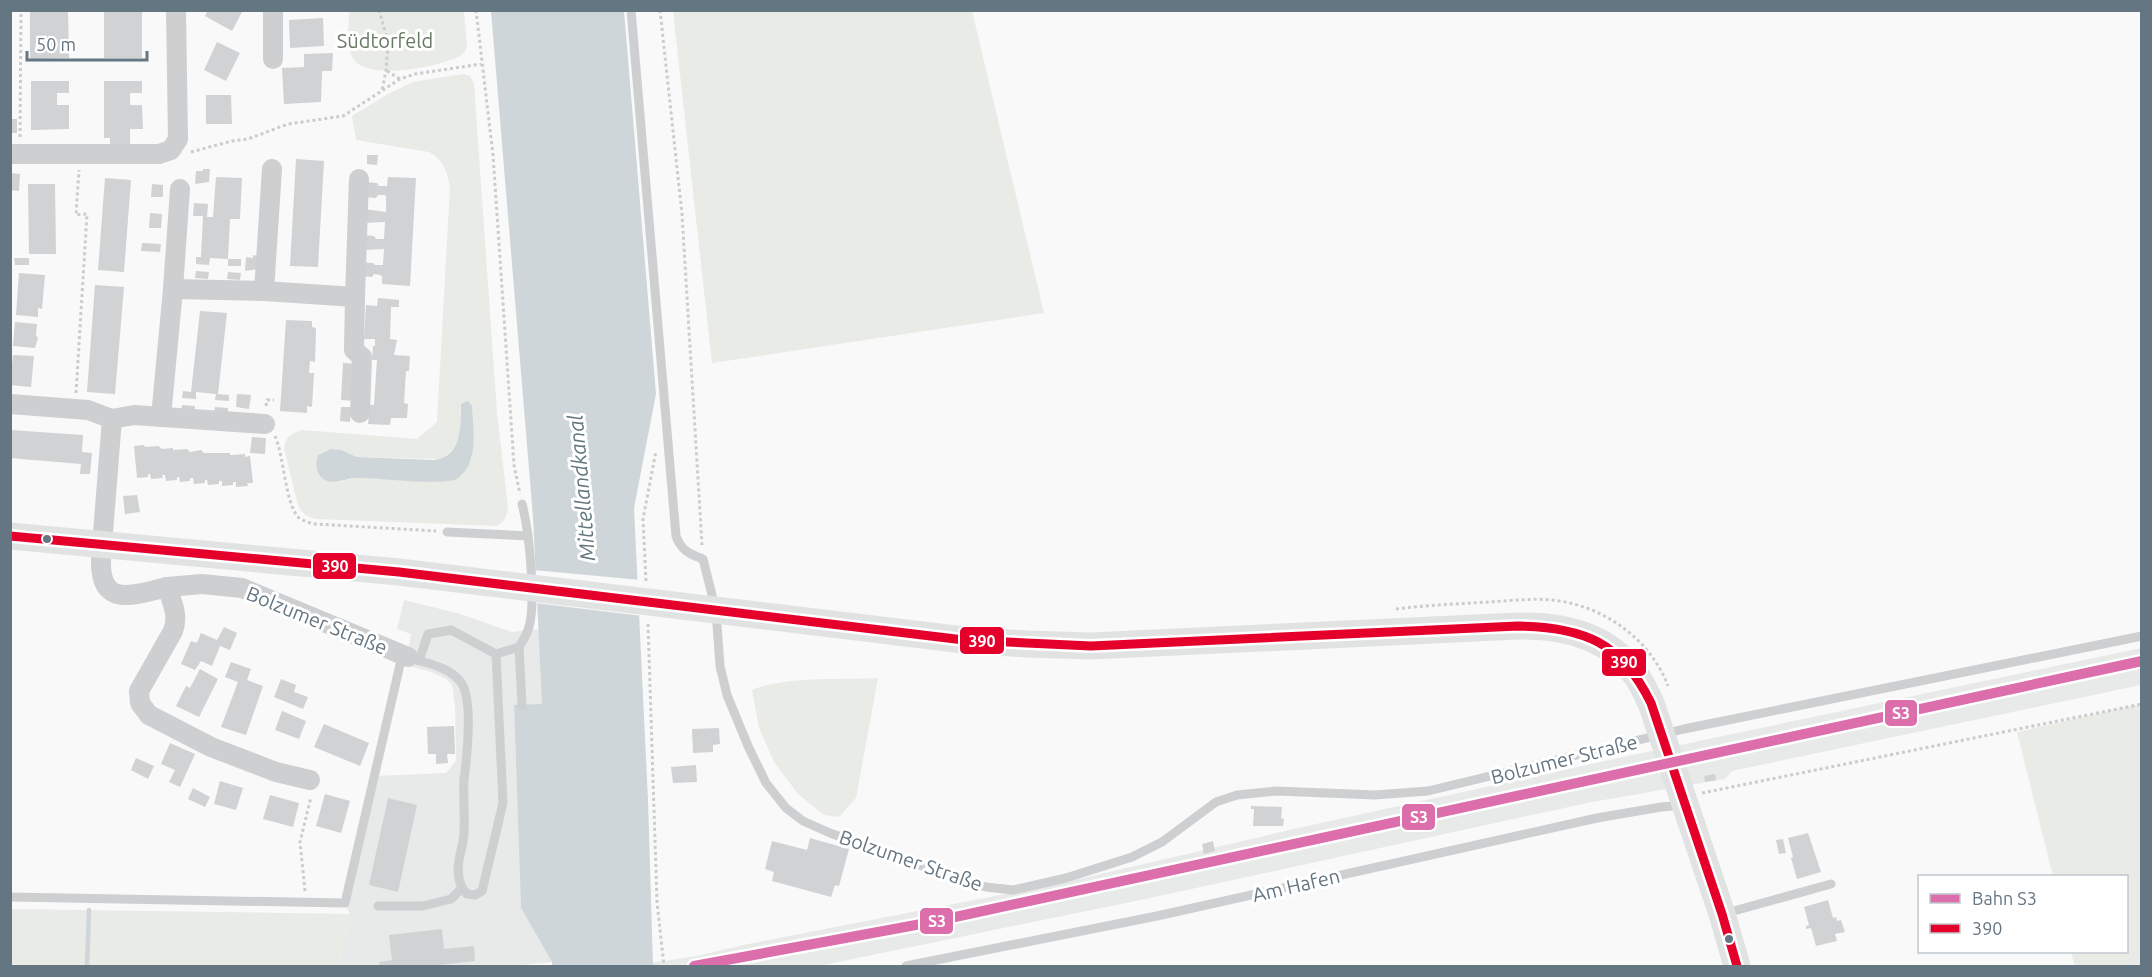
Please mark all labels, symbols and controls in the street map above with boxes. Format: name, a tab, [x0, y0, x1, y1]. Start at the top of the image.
scale bar	[27, 24, 147, 62]
park label: Südtorfeld	[337, 29, 433, 52]
text: 50 m	[36, 34, 76, 54]
water label: Mittellandkanal	[563, 414, 599, 562]
unlabelled marker	[41, 533, 53, 545]
line badge: 390	[312, 552, 357, 580]
text: 390	[321, 557, 349, 575]
street label: Bolzumer Straße	[243, 581, 391, 659]
line badge: 390	[959, 626, 1005, 655]
text: 390	[968, 632, 996, 650]
line badge: 390	[1601, 648, 1647, 677]
text: 390	[1610, 653, 1638, 671]
line badge: S3	[1884, 699, 1918, 727]
text: S3	[1892, 704, 1910, 722]
street label: Bolzumer Straße	[1488, 730, 1640, 788]
line badge: S3	[1401, 803, 1436, 831]
text: S3	[1410, 808, 1428, 826]
street label: Bolzumer Straße	[836, 825, 986, 895]
street label: Am Hafen	[1250, 864, 1342, 906]
legend	[1918, 875, 2128, 953]
text: Bahn S3	[1972, 888, 2037, 908]
line badge: S3	[919, 907, 954, 935]
text: S3	[928, 912, 946, 930]
text: 390	[1972, 918, 2002, 938]
unlabelled marker	[1723, 933, 1735, 945]

